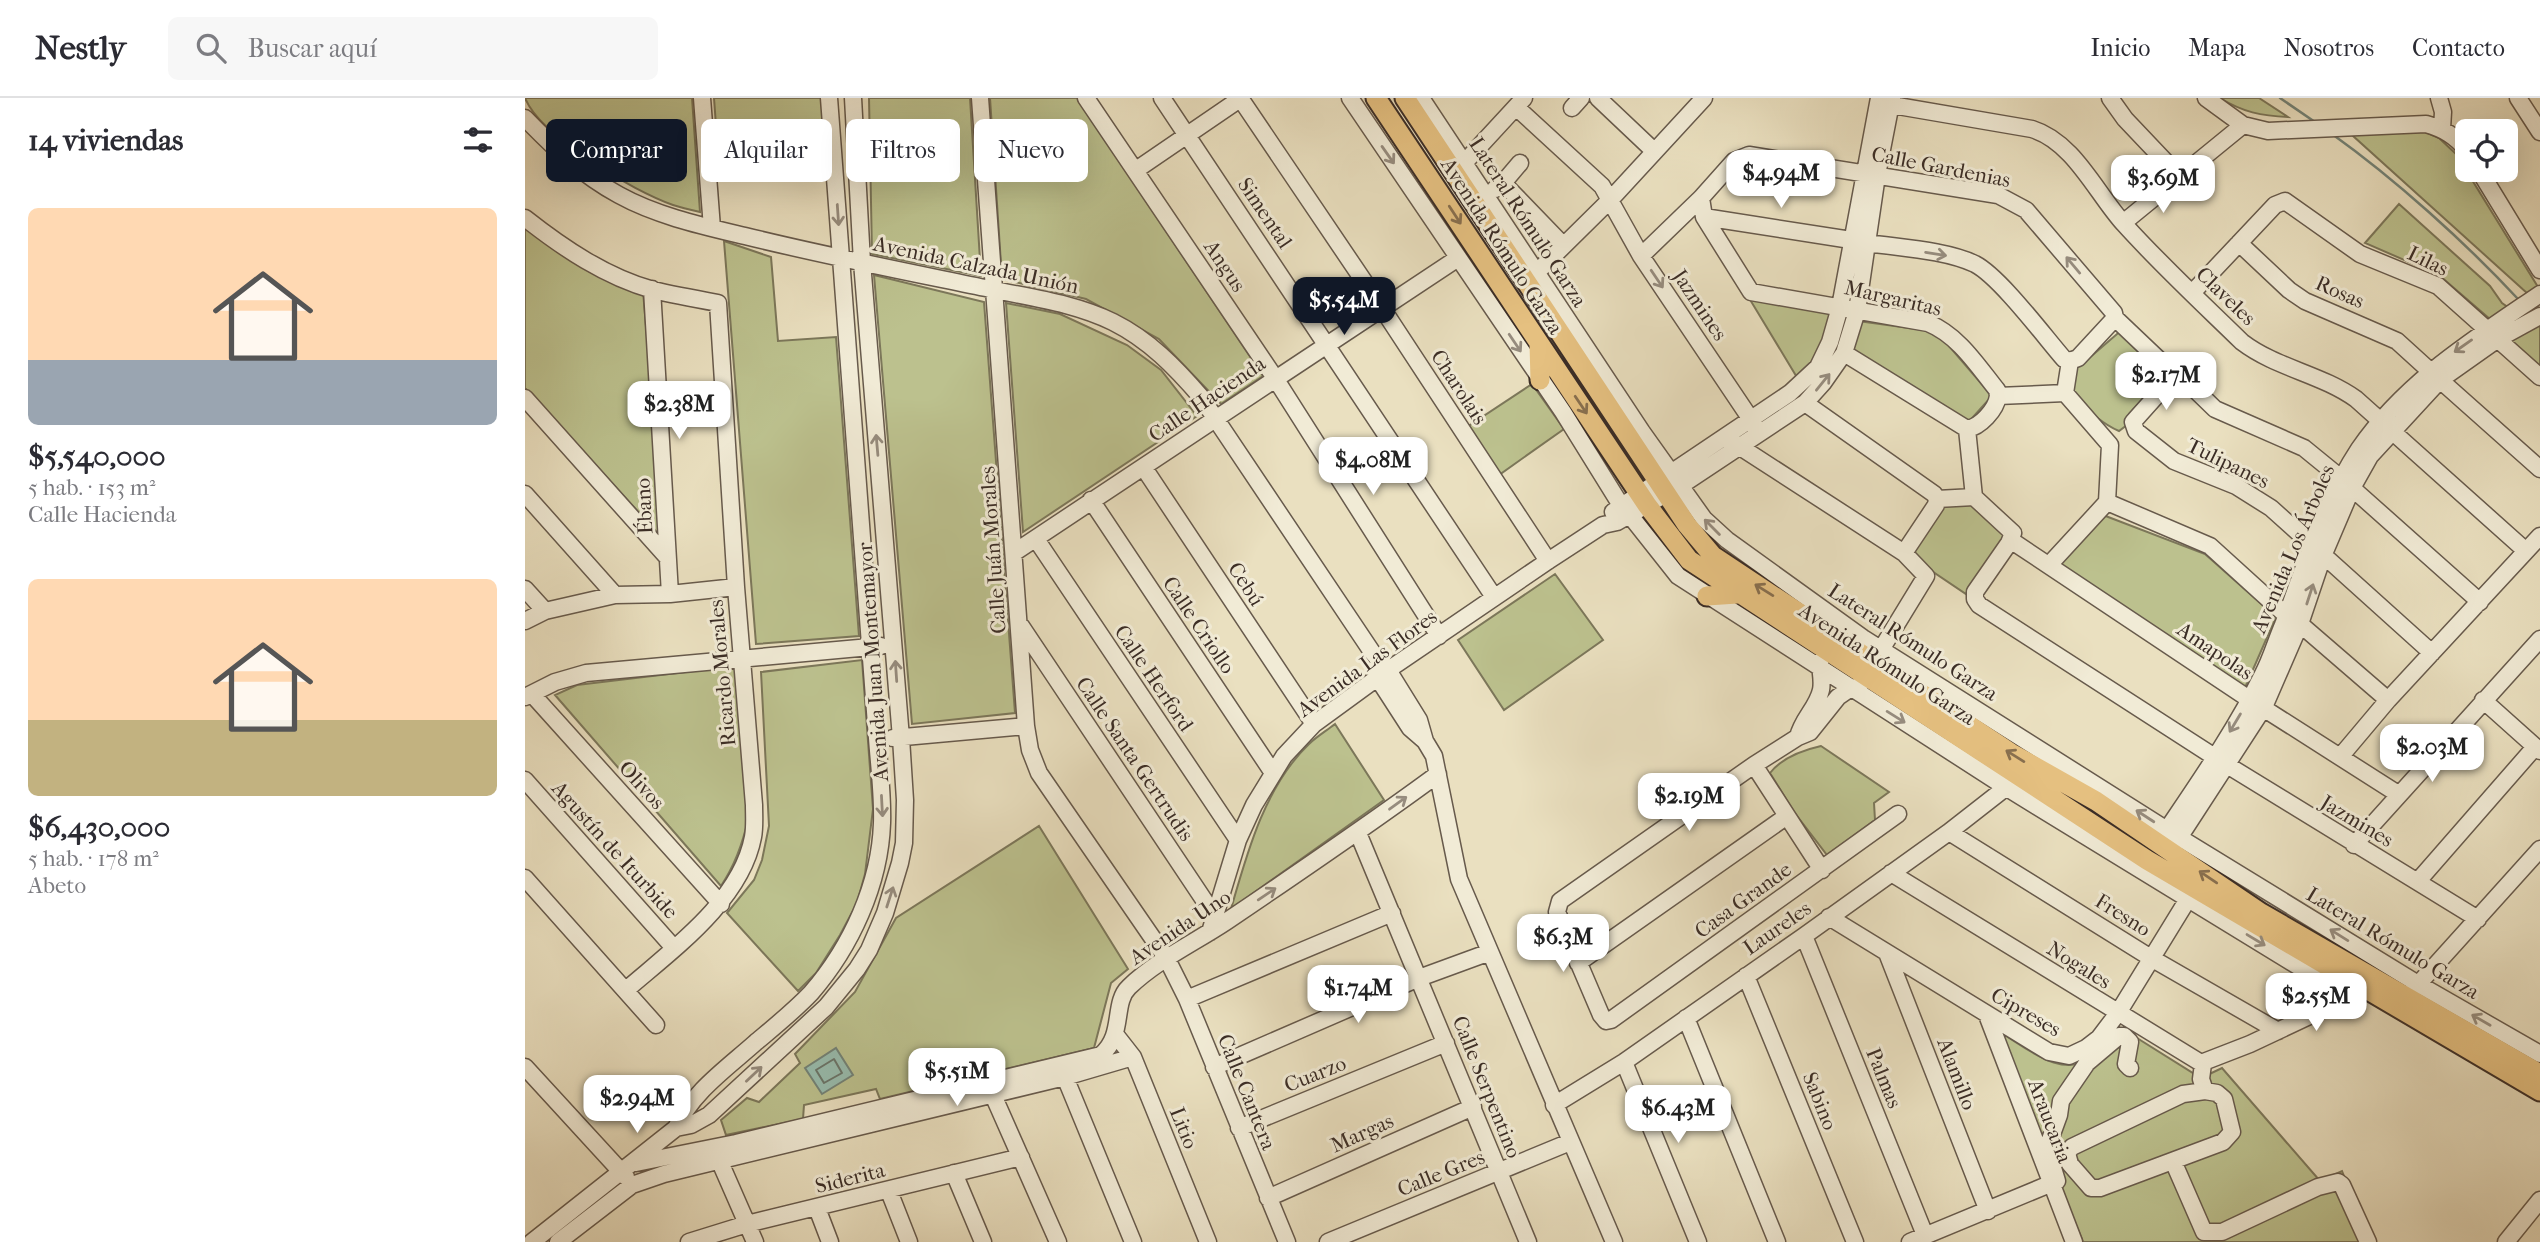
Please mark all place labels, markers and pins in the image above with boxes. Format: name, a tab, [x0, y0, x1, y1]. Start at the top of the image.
pin: $4.94M	[1724, 150, 1838, 210]
pin: $3.69M	[2106, 156, 2220, 215]
pin: $5.54M	[1287, 278, 1401, 337]
pin: $2.17M	[2109, 352, 2223, 412]
pin: $2.38M	[622, 382, 736, 441]
pin: $4.08M	[1316, 438, 1430, 497]
pin: $2.03M	[2375, 724, 2489, 784]
pin: $2.19M	[1632, 774, 1746, 833]
pin: $6.3M	[1514, 914, 1612, 974]
pin: $1.74M	[1301, 965, 1415, 1025]
pin: $2.55M	[2259, 974, 2373, 1033]
pin: $5.51M	[900, 1048, 1014, 1108]
pin: $2.94M	[580, 1076, 694, 1135]
pin: $6.43M	[1621, 1086, 1735, 1145]

